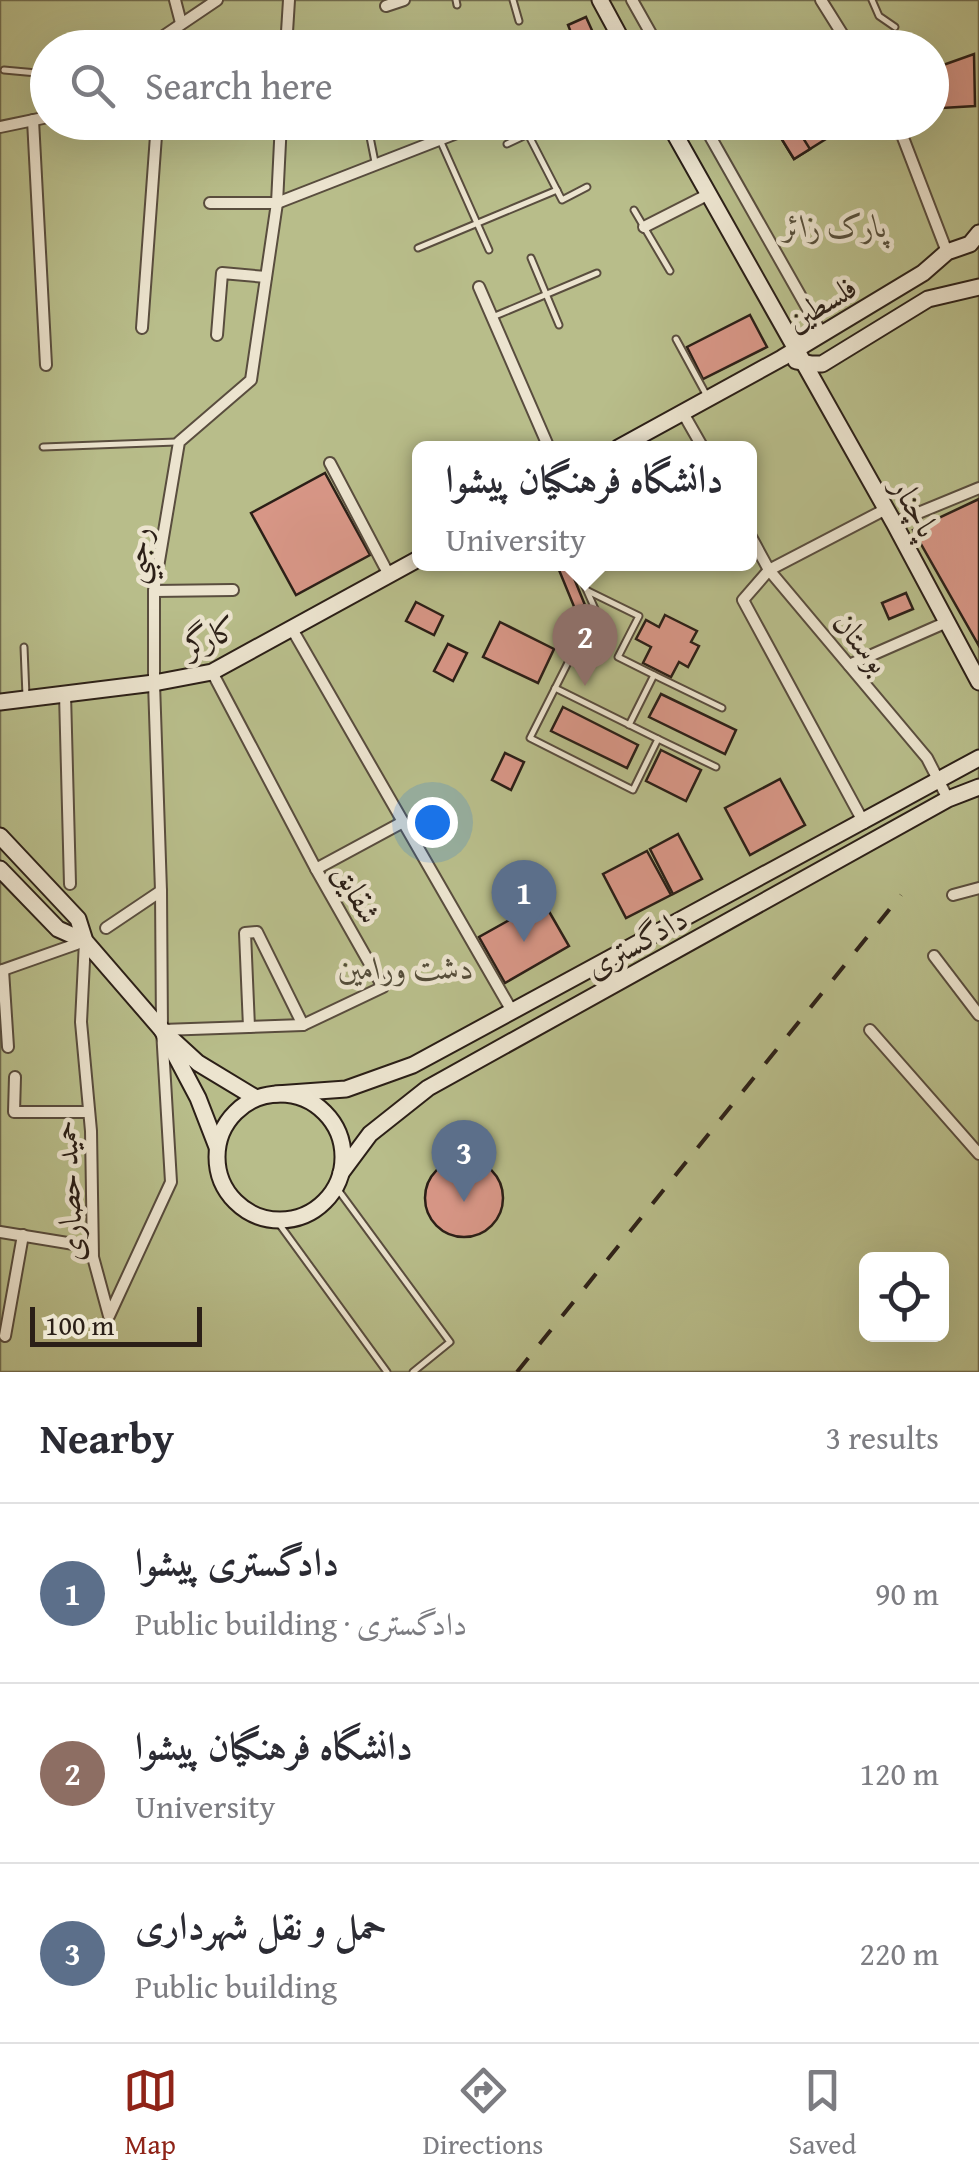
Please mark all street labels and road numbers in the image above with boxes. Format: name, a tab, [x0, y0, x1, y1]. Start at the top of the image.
street label: فلسطین	[776, 263, 866, 343]
street label: پاچنار	[879, 466, 953, 547]
street label: رجبي	[109, 523, 170, 587]
street label: بوستان	[822, 601, 902, 683]
street label: کارگر	[173, 604, 244, 669]
street label: شقايق	[322, 854, 394, 932]
street label: دادگستری	[576, 895, 696, 989]
street label: حمید حصاری	[41, 1119, 95, 1263]

